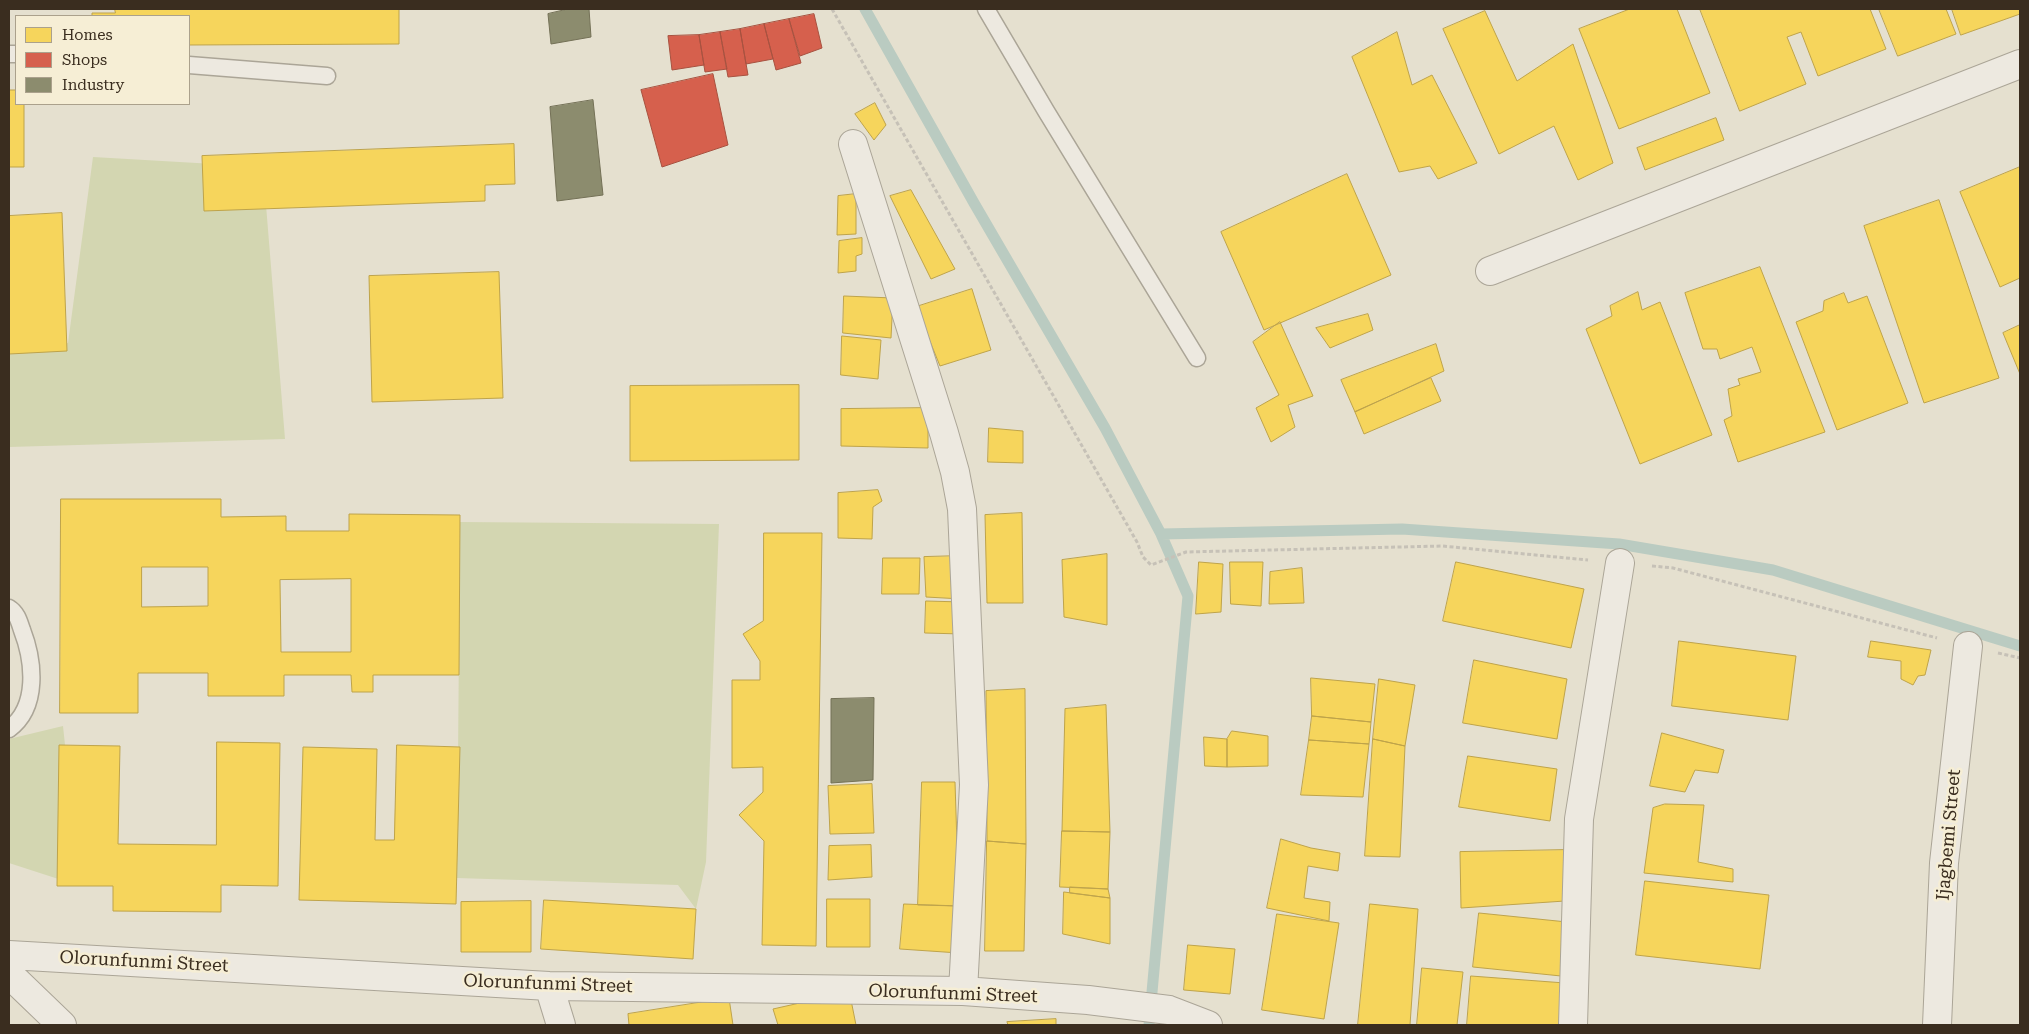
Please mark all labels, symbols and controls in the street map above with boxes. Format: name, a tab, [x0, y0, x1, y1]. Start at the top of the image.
legend	[15, 15, 190, 105]
text: Homes	[62, 26, 113, 44]
text: Shops	[62, 51, 107, 69]
text: Industry	[62, 76, 124, 94]
street label: Ijagbemi Street	[1932, 768, 1966, 902]
street label: Olorunfunmi Street	[59, 947, 229, 977]
street label: Olorunfunmi Street	[463, 970, 633, 998]
street label: Olorunfunmi Street	[868, 980, 1038, 1008]

